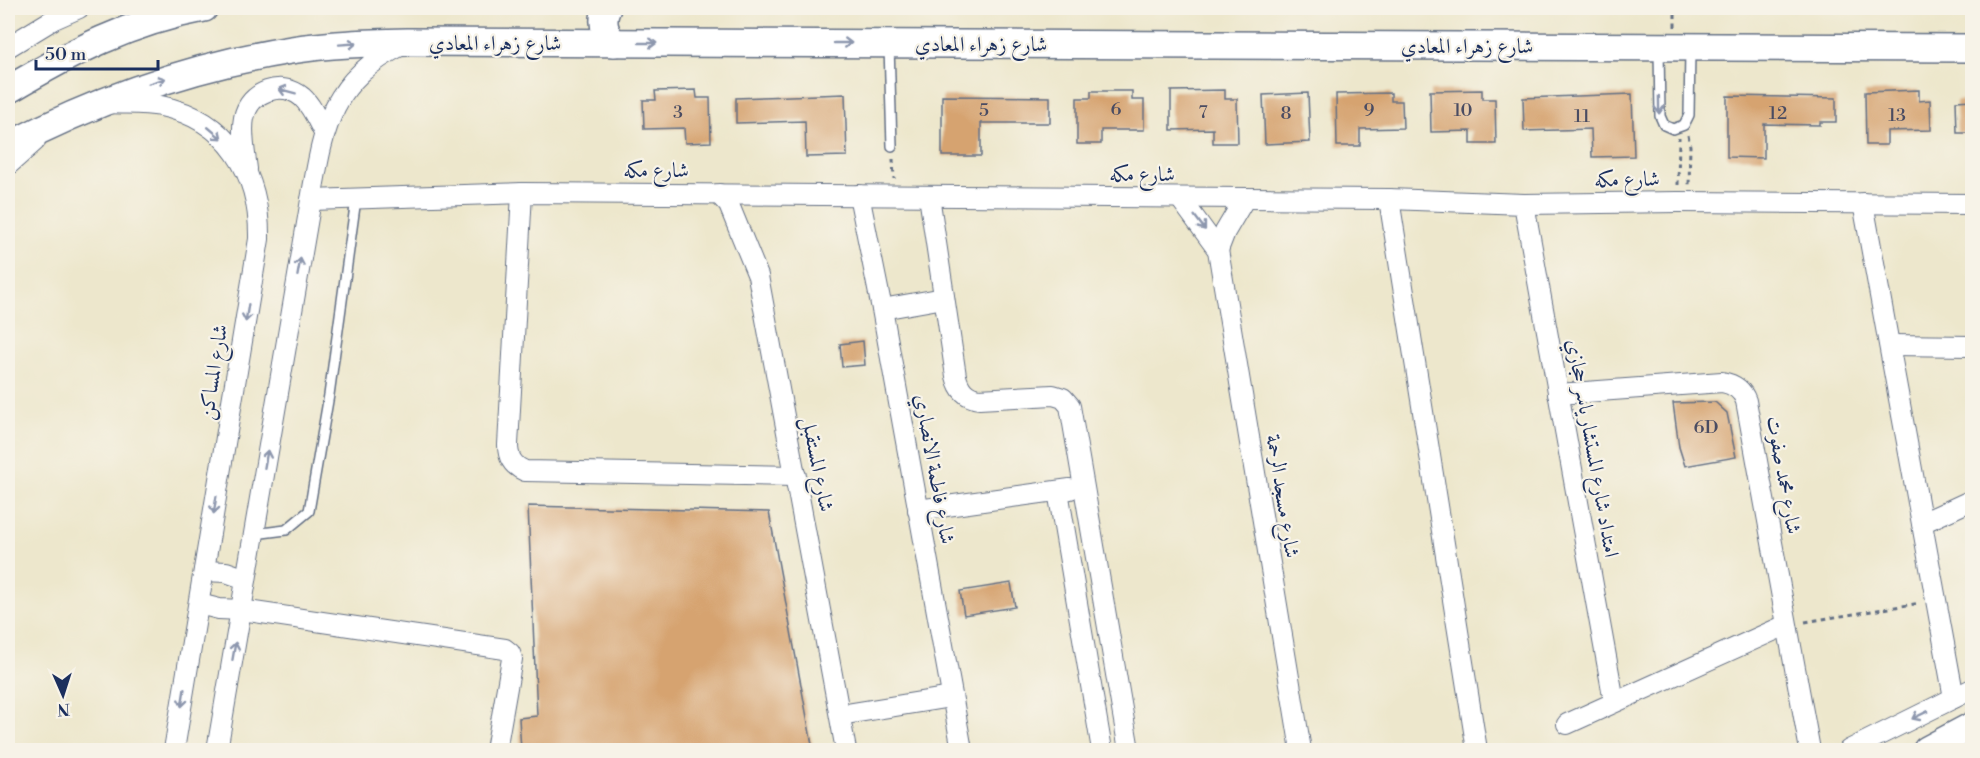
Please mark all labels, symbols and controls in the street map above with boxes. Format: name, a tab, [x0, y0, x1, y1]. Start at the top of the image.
street label: شارع زهراء المعادي	[429, 31, 561, 61]
street label: شارع زهراء المعادي	[915, 32, 1047, 62]
scale bar	[36, 33, 158, 71]
street label: شارع زهراء المعادي	[1401, 34, 1533, 64]
one-way arrow	[638, 37, 658, 49]
one-way arrow	[833, 37, 853, 49]
one-way arrow	[338, 39, 358, 50]
text: 50 m	[45, 43, 87, 66]
one-way arrow	[148, 75, 167, 86]
one-way arrow	[278, 85, 297, 97]
one-way arrow	[1653, 95, 1665, 115]
house number: 6	[1111, 98, 1122, 121]
house number: 5	[979, 99, 989, 122]
house number: 9	[1364, 99, 1375, 122]
house number: 10	[1453, 99, 1473, 122]
house number: 3	[673, 101, 683, 124]
house number: 7	[1198, 101, 1208, 124]
house number: 8	[1280, 102, 1292, 125]
house number: 12	[1769, 102, 1787, 125]
house number: 13	[1888, 104, 1906, 127]
house number: 11	[1574, 105, 1590, 128]
one-way arrow	[207, 126, 223, 139]
street label: شارع مكه	[623, 158, 689, 188]
street label: شارع مكه	[1109, 162, 1175, 192]
street label: شارع مكه	[1594, 166, 1660, 198]
one-way arrow	[1194, 215, 1206, 231]
one-way arrow	[294, 258, 305, 277]
one-way arrow	[241, 303, 252, 322]
street label: شارع المساكن	[194, 323, 238, 422]
street label: امتداد شارع المستشار ياسر حجازي	[1556, 337, 1624, 560]
street label: شارع فاطمة الانصاري	[904, 392, 960, 547]
street label: شارع المستقبل	[791, 414, 839, 515]
street label: شارع محمد صفوت	[1756, 414, 1806, 537]
house number: 6D	[1694, 416, 1718, 439]
street label: شارع مسجد الرحمة	[1255, 432, 1305, 560]
one-way arrow	[261, 450, 272, 470]
one-way arrow	[209, 495, 220, 515]
one-way arrow	[228, 642, 239, 662]
north arrow	[33, 665, 93, 725]
one-way arrow	[177, 687, 188, 707]
text: N	[57, 699, 71, 719]
one-way arrow	[1911, 710, 1929, 722]

